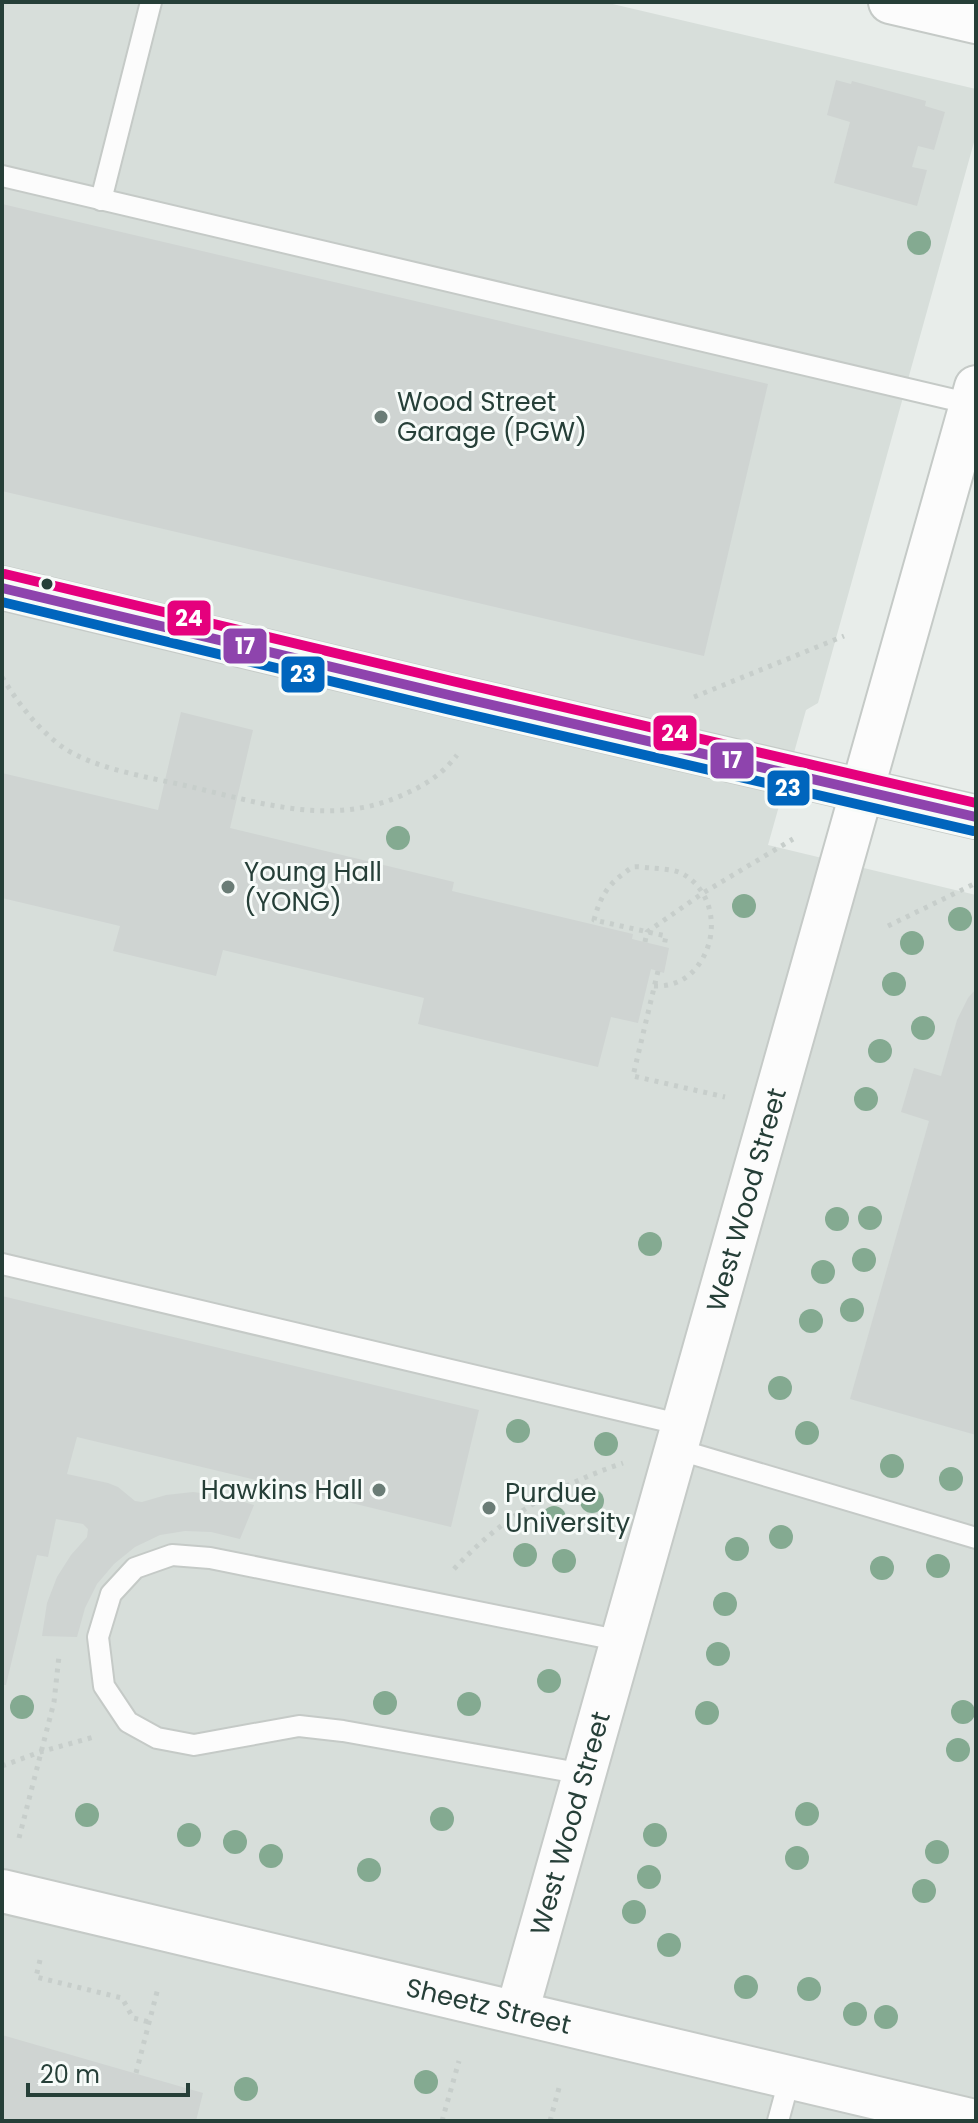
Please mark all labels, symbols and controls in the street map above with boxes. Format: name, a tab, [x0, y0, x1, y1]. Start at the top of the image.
place label: Wood Street Garage (PGW)	[397, 384, 587, 450]
marker: Wood Street Garage (PGW)	[372, 408, 390, 426]
unlabelled marker	[39, 576, 55, 592]
line badge: 24	[166, 599, 212, 637]
text: 24	[175, 603, 203, 634]
line badge: 17	[222, 627, 268, 665]
text: 17	[235, 631, 255, 662]
line badge: 23	[280, 655, 326, 694]
text: 23	[290, 659, 316, 690]
line badge: 24	[652, 714, 698, 752]
text: 24	[661, 718, 689, 749]
line badge: 17	[709, 741, 755, 780]
text: 17	[722, 745, 742, 776]
line badge: 23	[766, 769, 811, 807]
text: 23	[775, 773, 801, 804]
place label: Young Hall (YONG)	[244, 854, 382, 920]
marker: Young Hall (YONG)	[219, 878, 237, 896]
street label: West Wood Street	[698, 1084, 795, 1316]
place label: Hawkins Hall	[201, 1472, 363, 1508]
place label: Purdue University	[505, 1475, 630, 1541]
marker: Hawkins Hall	[370, 1481, 388, 1499]
marker: Purdue University	[480, 1499, 498, 1517]
street label: West Wood Street	[522, 1707, 619, 1939]
street label: Sheetz Street	[402, 1969, 575, 2043]
scale bar	[28, 2047, 188, 2097]
text: 20 m	[40, 2058, 100, 2091]

